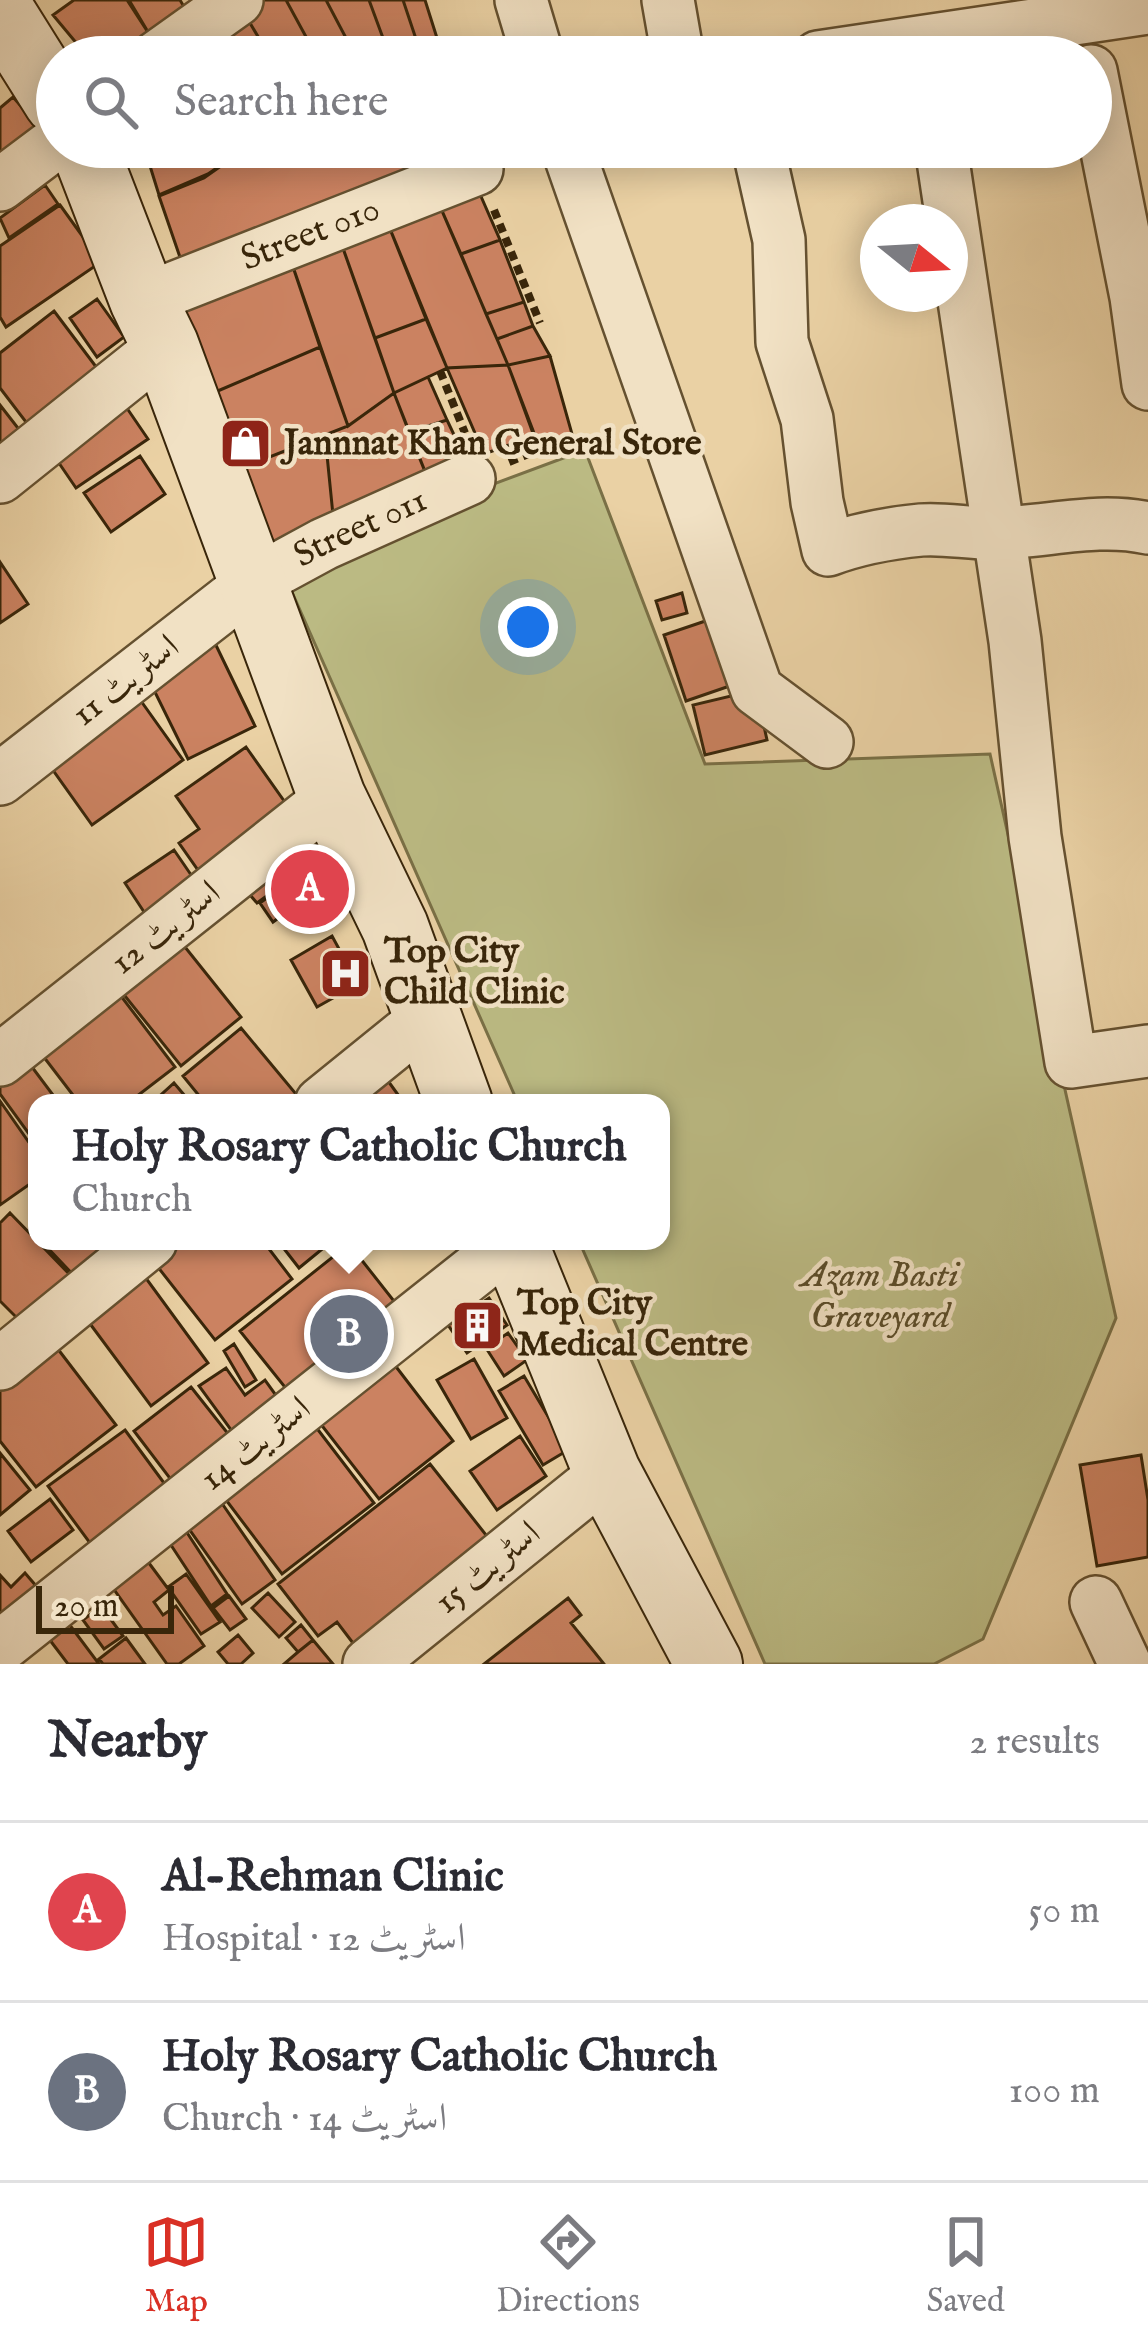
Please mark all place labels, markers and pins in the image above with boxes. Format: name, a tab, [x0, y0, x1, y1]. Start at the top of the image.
shop icon: Jannnat Khan General Store	[217, 416, 273, 472]
place label: Jannnat Khan General Store	[280, 421, 702, 467]
pin: A	[271, 844, 349, 934]
place label: Top City Child Clinic	[383, 929, 565, 1016]
hospital icon: Top City Child Clinic	[317, 945, 373, 1001]
place label: Top City Medical Centre	[516, 1281, 748, 1368]
pin: B	[310, 1289, 388, 1379]
building icon: Top City Medical Centre	[450, 1297, 506, 1353]

